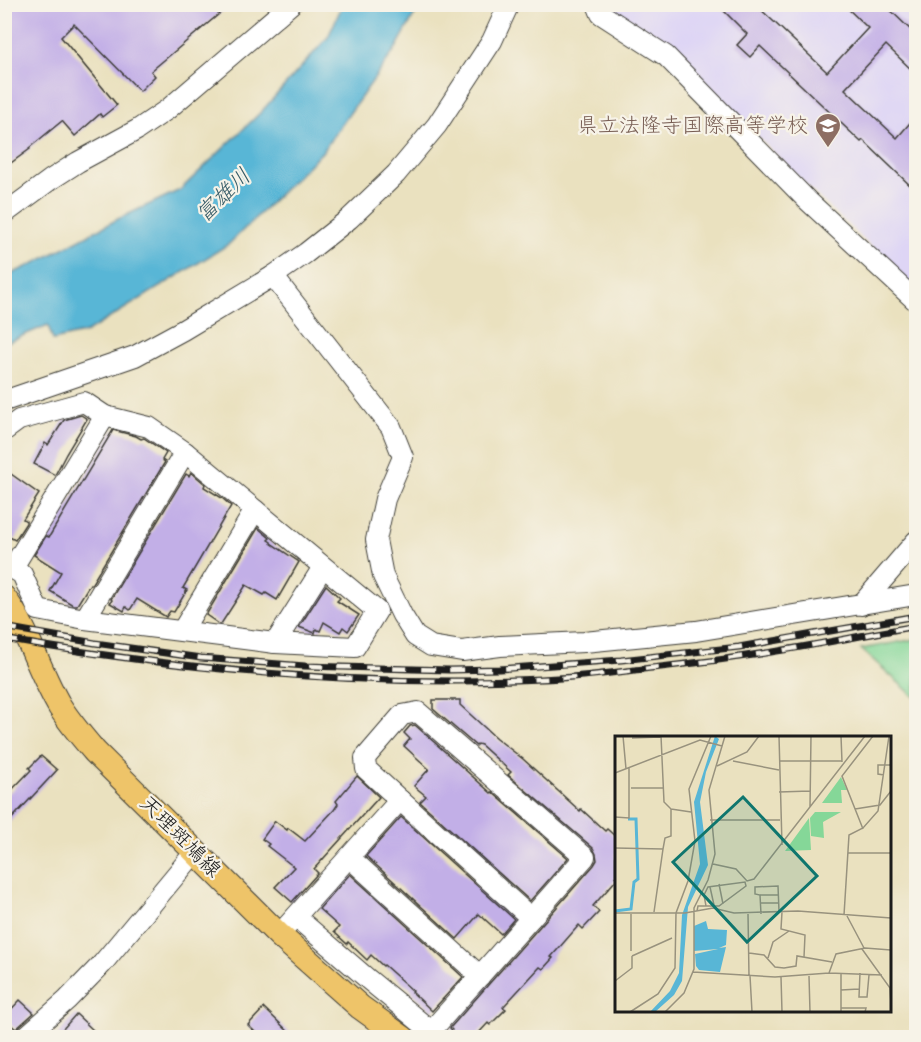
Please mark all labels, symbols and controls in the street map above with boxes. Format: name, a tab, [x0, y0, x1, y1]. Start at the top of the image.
school or university icon: 県立法隆寺国際高等学校	[813, 111, 843, 149]
place label: 県立法隆寺国際高等学校	[577, 112, 808, 140]
water label: 富雄川	[191, 163, 257, 229]
inset map	[615, 736, 891, 1012]
street label: 天理斑鳩線	[133, 790, 227, 884]

